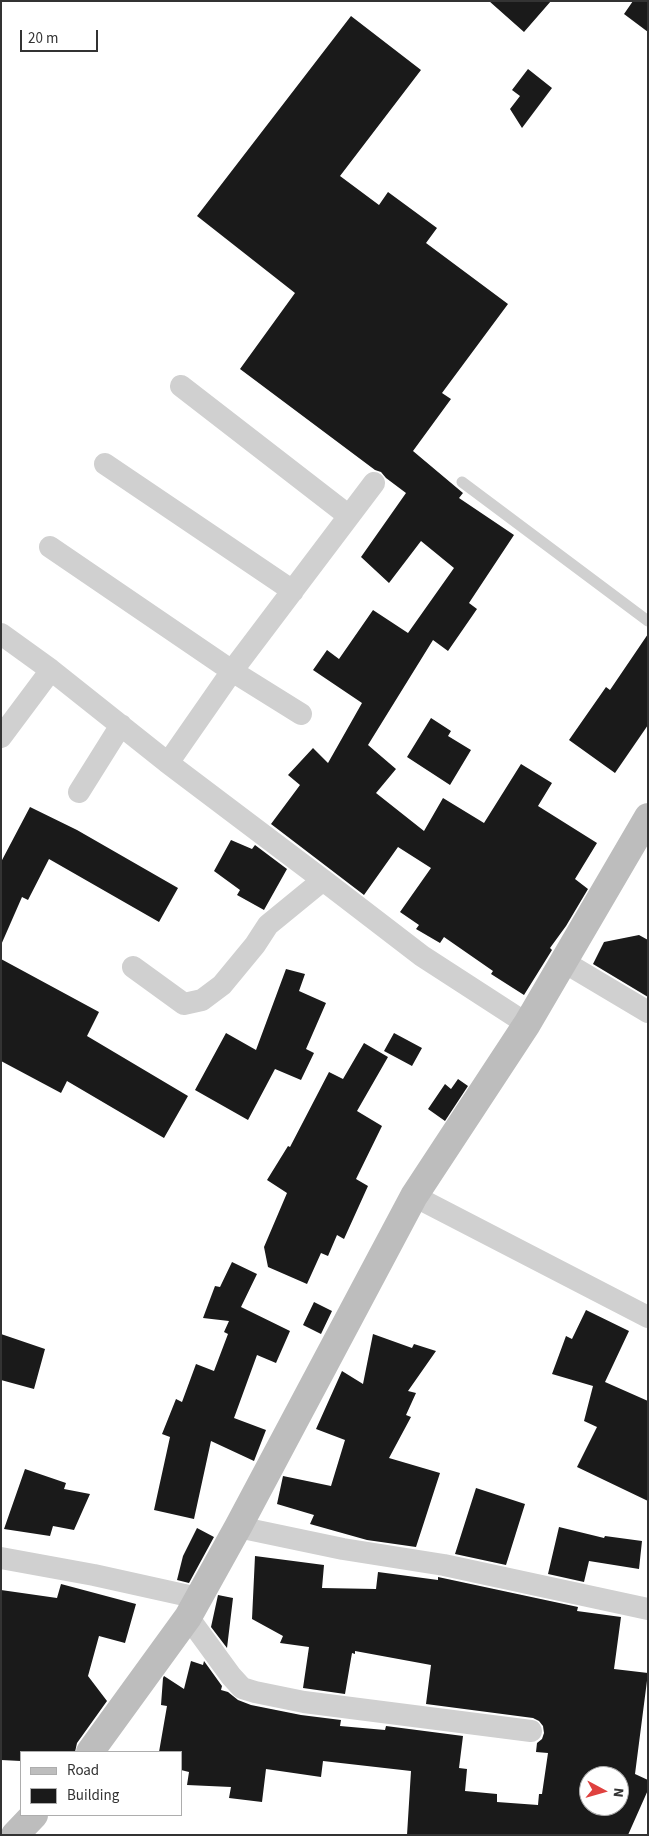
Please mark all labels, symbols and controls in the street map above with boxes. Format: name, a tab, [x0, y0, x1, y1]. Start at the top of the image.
scale bar	[22, 20, 100, 52]
text: 20 m	[28, 28, 58, 49]
legend	[20, 1751, 182, 1816]
text: Road	[67, 1760, 99, 1781]
north arrow	[579, 1766, 629, 1816]
text: Building	[67, 1785, 119, 1806]
text: N	[607, 1787, 628, 1798]

